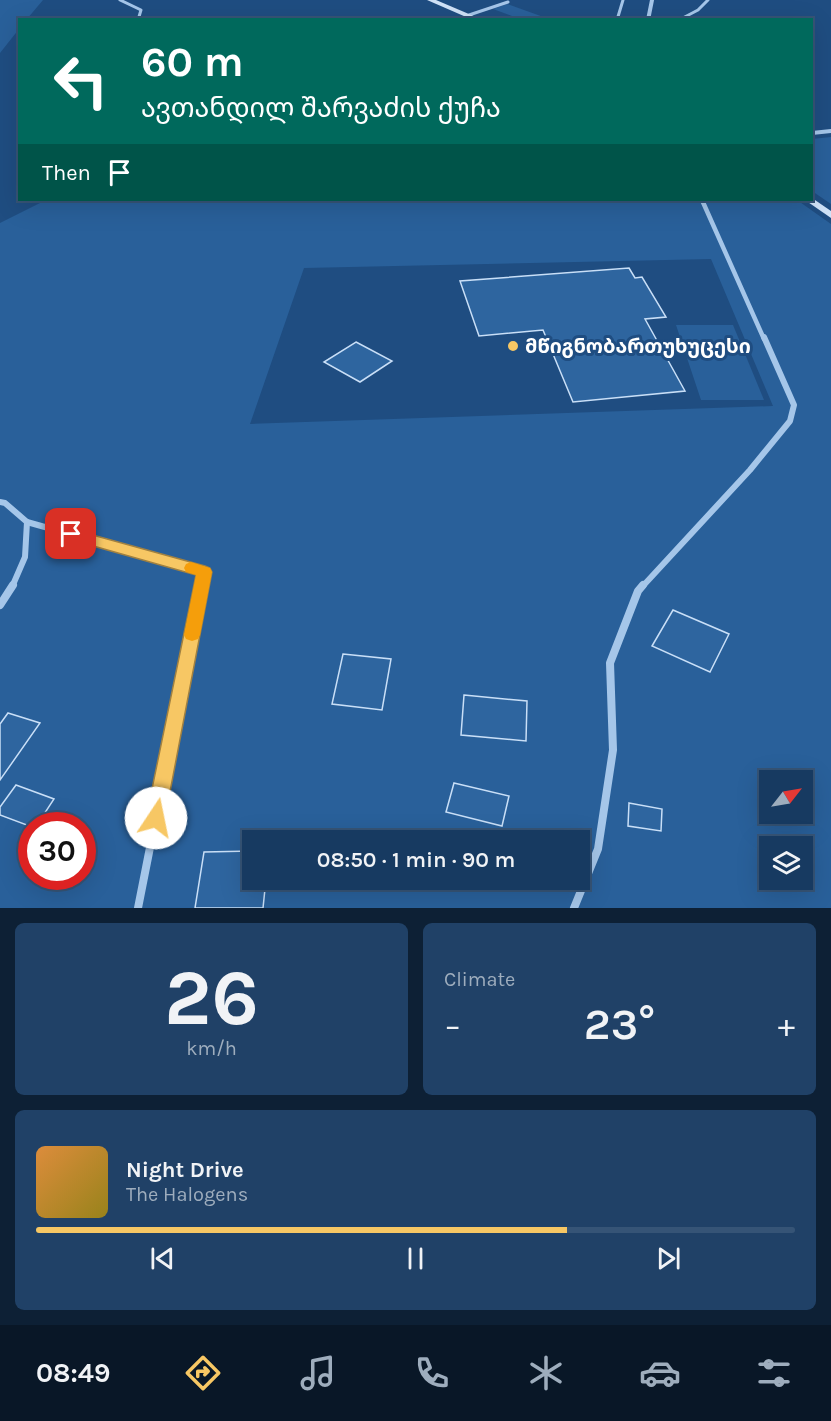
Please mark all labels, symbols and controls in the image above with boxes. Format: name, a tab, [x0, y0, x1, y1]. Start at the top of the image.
text: 60 m	[141, 37, 244, 87]
icon: left	[42, 42, 120, 120]
text: ავთანდილ შარვაძის ქუჩა	[141, 92, 501, 124]
icon: arrive	[103, 156, 136, 189]
text: Then	[42, 160, 91, 186]
place label: მწიგნობართუხუცესი	[525, 335, 751, 358]
marker: მწიგნობართუხუცესი	[506, 339, 520, 353]
pin	[45, 508, 96, 559]
icon: arrive	[54, 517, 87, 550]
north arrow	[759, 770, 813, 824]
map controls	[759, 770, 813, 890]
position arrow	[124, 786, 188, 850]
speed limit sign: 30	[18, 812, 96, 890]
button: layers	[759, 836, 813, 890]
text: 08:50 · 1 min · 90 m	[317, 847, 515, 873]
text: 26	[164, 952, 259, 1044]
text: Climate	[444, 968, 515, 991]
text: 23°	[584, 998, 655, 1050]
text: −	[444, 1006, 461, 1044]
text: +	[778, 1006, 795, 1044]
text: km/h	[186, 1037, 237, 1060]
text: Night Drive	[126, 1157, 244, 1183]
text: The Halogens	[126, 1183, 248, 1206]
icon: previous	[146, 1242, 179, 1275]
icon: pause	[399, 1242, 432, 1275]
icon: next	[652, 1242, 685, 1275]
icon: directions	[182, 1352, 224, 1394]
icon: music	[297, 1352, 339, 1394]
icon: phone	[411, 1352, 453, 1394]
icon: climate	[525, 1352, 567, 1394]
icon: car	[639, 1352, 681, 1394]
icon: filters	[753, 1352, 795, 1394]
text: 08:49	[36, 1357, 110, 1389]

